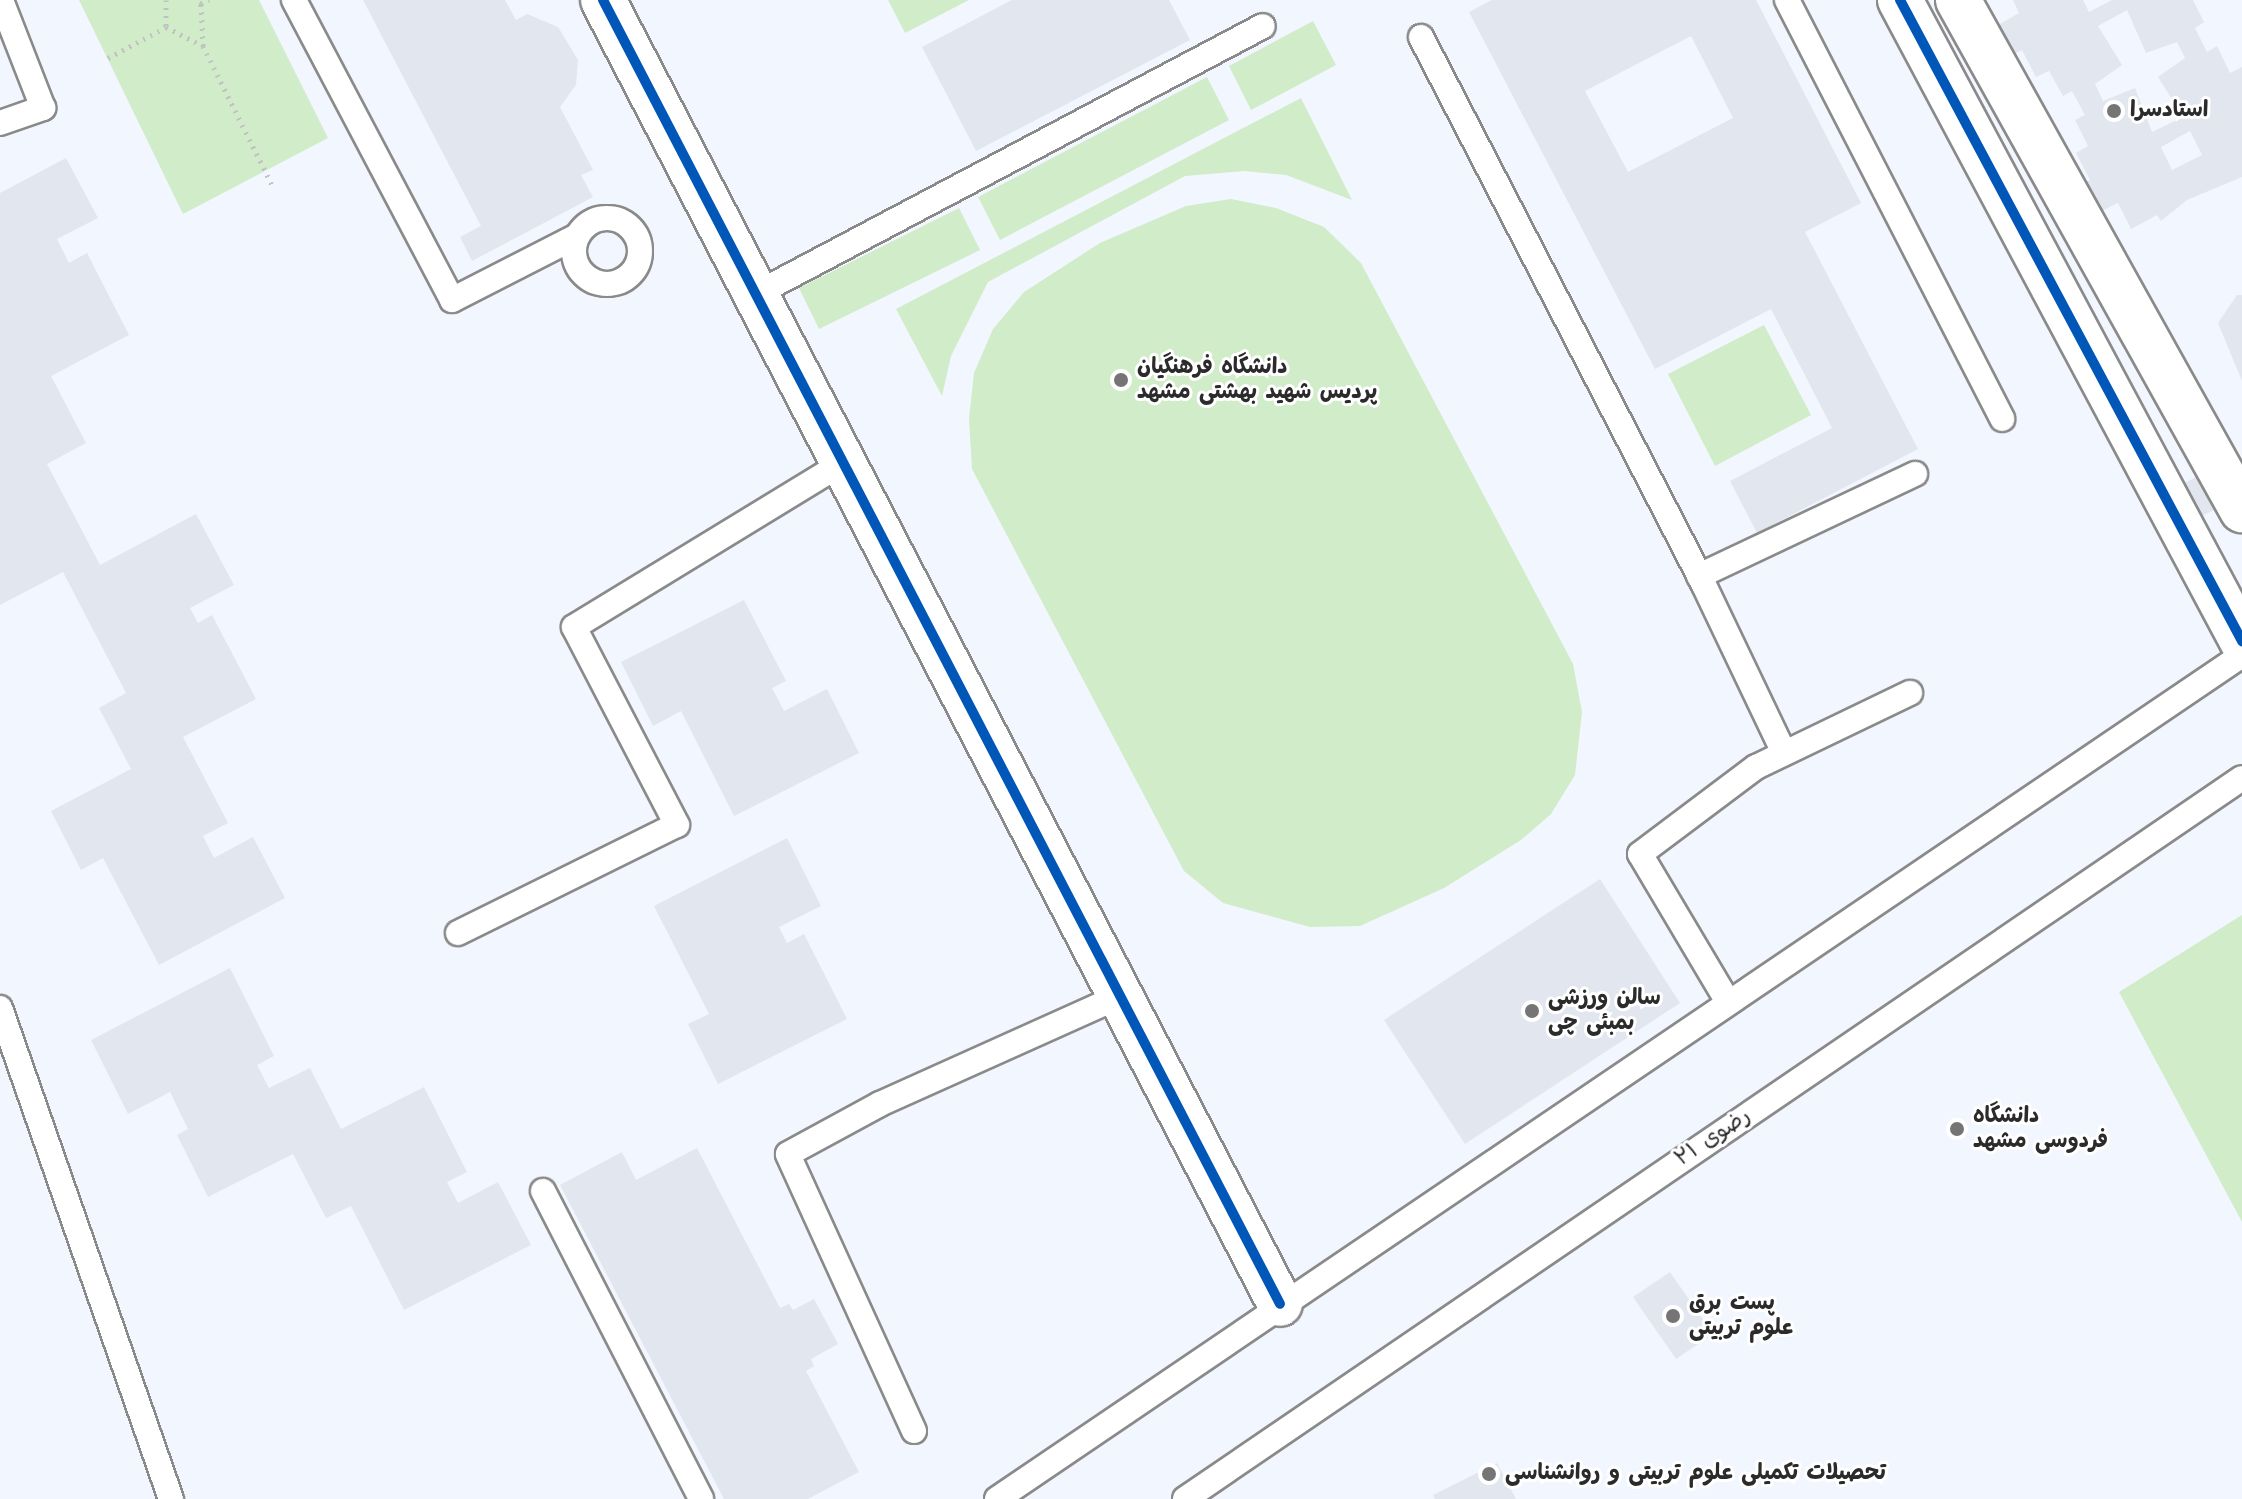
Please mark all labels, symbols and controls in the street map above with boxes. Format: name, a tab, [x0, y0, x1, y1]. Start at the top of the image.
place label: استادسرا	[2130, 98, 2208, 124]
marker: استادسرا	[2105, 102, 2123, 120]
place label: دانشگاه فرهنگیان پردیس شهید بهشتی مشهد	[1137, 354, 1377, 406]
marker: دانشگاه فرهنگیان پردیس شهید بهشتی مشهد	[1112, 371, 1130, 389]
place label: سالن ورزشی بمبئی چی	[1548, 985, 1661, 1036]
marker: سالن ورزشی بمبئی چی	[1523, 1002, 1541, 1020]
street label: رضوی ۲۱	[1670, 1103, 1756, 1173]
place label: دانشگاه فردوسی مشهد	[1973, 1103, 2108, 1154]
marker: دانشگاه فردوسی مشهد	[1948, 1120, 1966, 1138]
place label: پست برق علوم تربیتی	[1689, 1290, 1793, 1342]
marker: پست برق علوم تربیتی	[1664, 1307, 1682, 1325]
place label: تحصیلات تکمیلی علوم تربیتی و روانشناسی	[1505, 1461, 1886, 1487]
marker: تحصیلات تکمیلی علوم تربیتی و روانشناسی	[1480, 1465, 1498, 1483]

